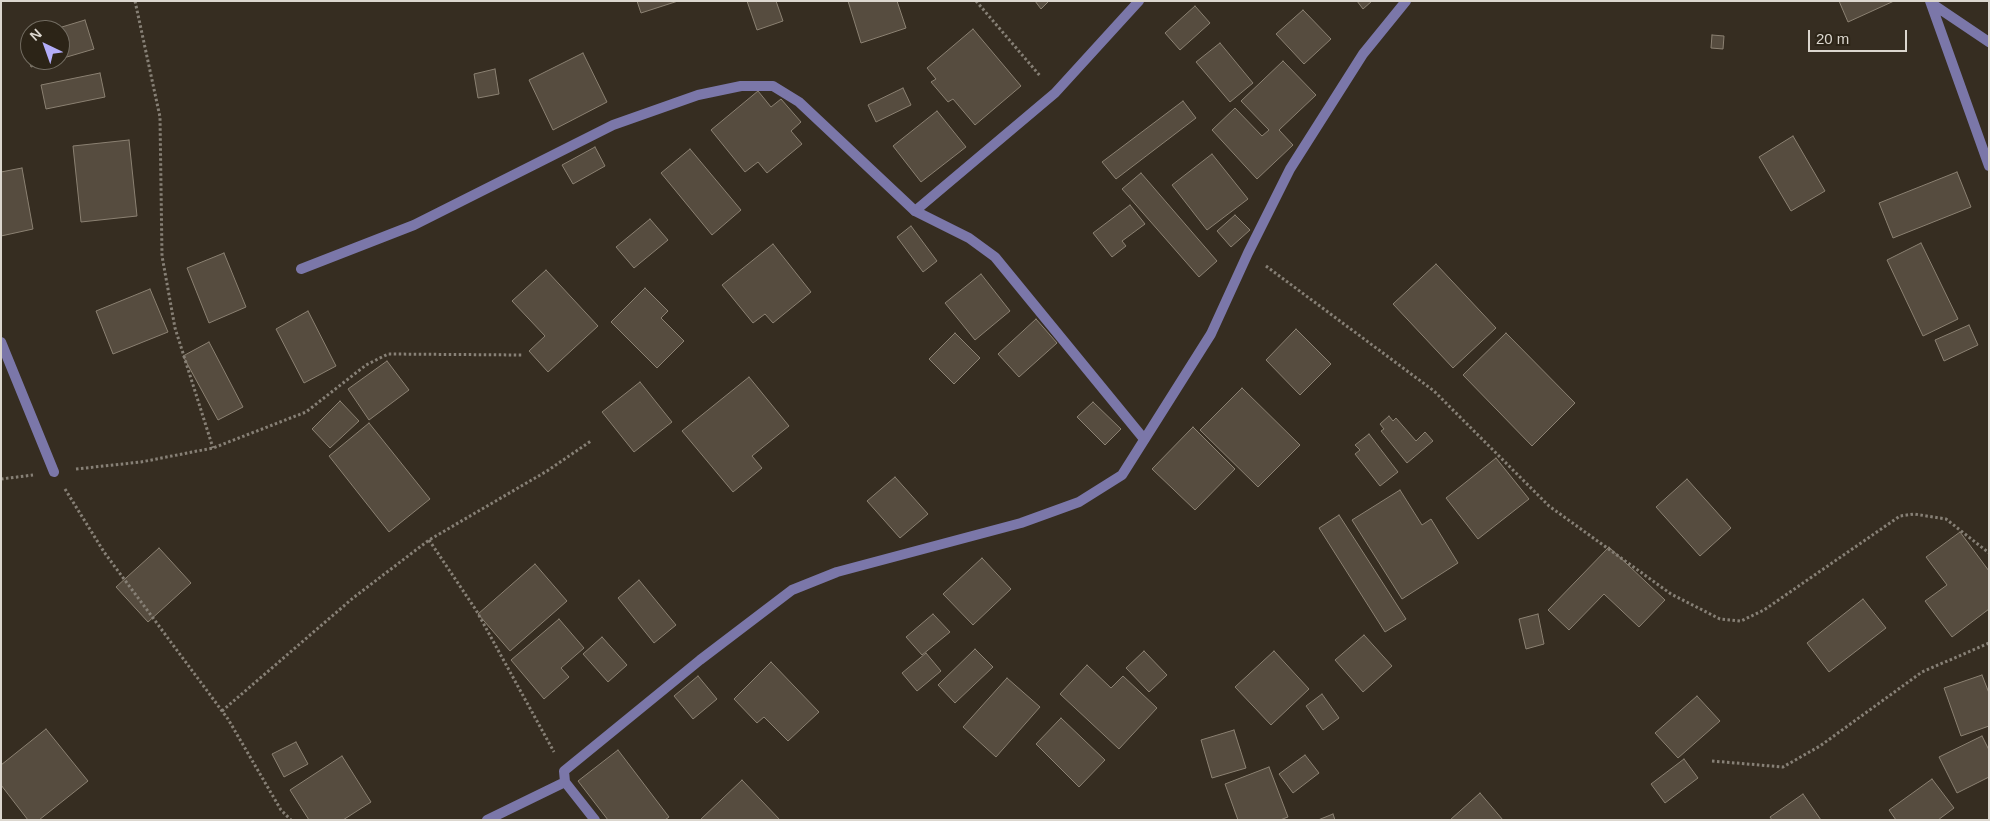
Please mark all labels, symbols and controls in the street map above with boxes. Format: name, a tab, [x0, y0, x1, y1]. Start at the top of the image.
north arrow	[20, 20, 70, 70]
scale bar	[1810, 20, 1909, 52]
text: N	[27, 25, 45, 44]
text: 20 m	[1816, 30, 1849, 47]

